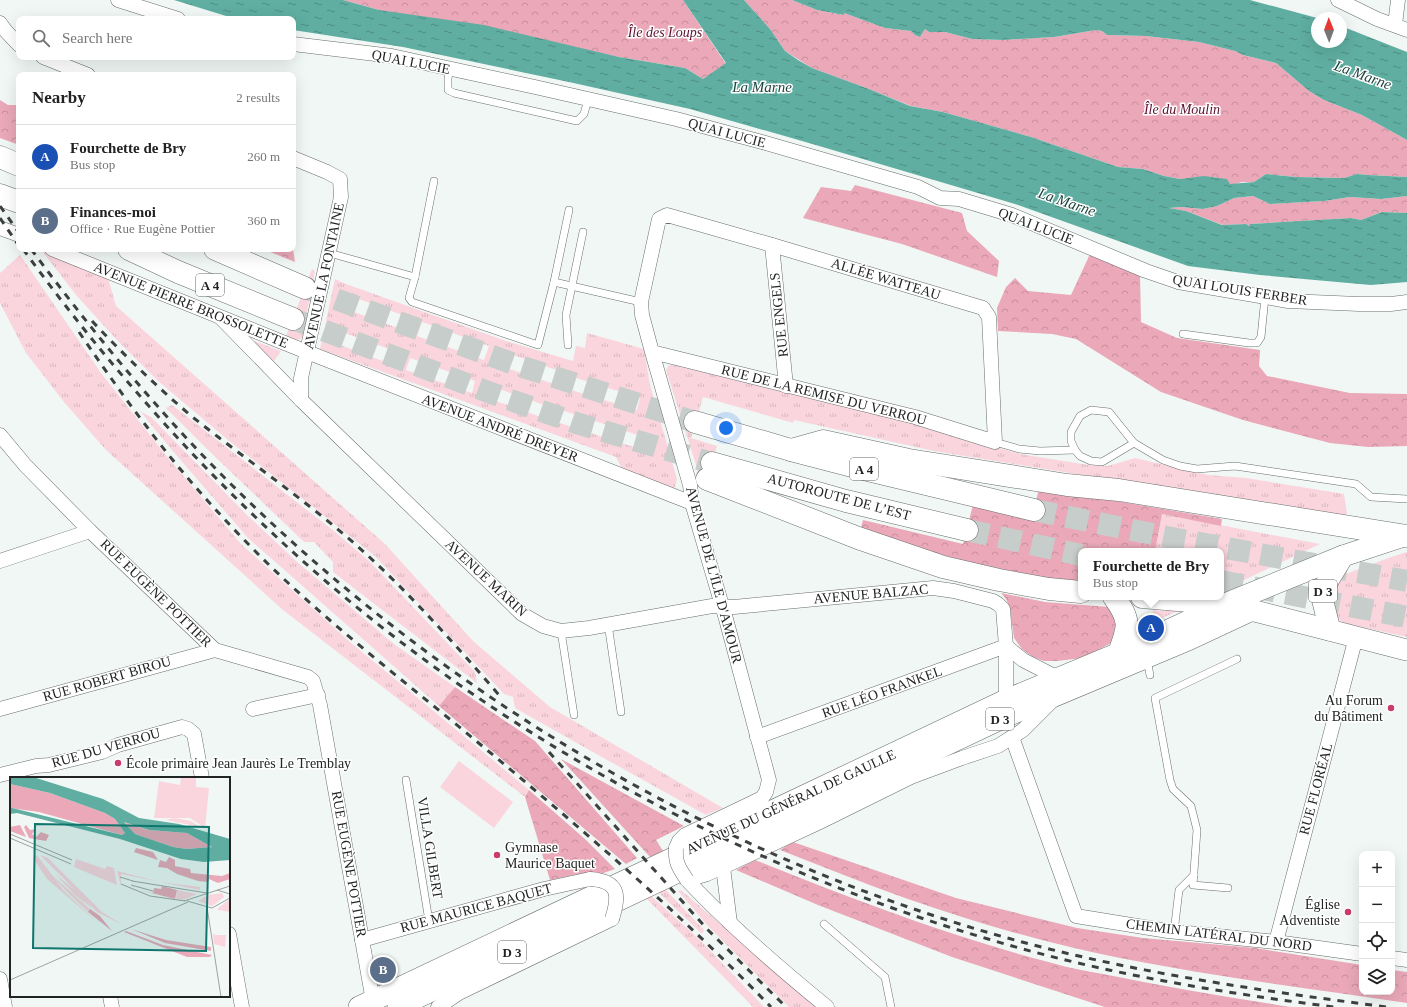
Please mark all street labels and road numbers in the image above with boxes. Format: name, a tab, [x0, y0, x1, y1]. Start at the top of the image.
street label: QUAI LUCIE	[370, 47, 452, 77]
street label: QUAI LUCIE	[687, 115, 767, 151]
street label: AVENUE LA FONTAINE	[301, 201, 347, 351]
street label: QUAI LUCIE	[996, 205, 1076, 247]
street label: ALLÉE WATTEAU	[829, 254, 943, 303]
street label: AVENUE PIERRE BROSSOLETTE	[92, 259, 290, 351]
street label: RUE ENGELS	[767, 272, 791, 358]
street label: QUAI LOUIS FERBER	[1172, 272, 1309, 308]
road number: A 4	[196, 274, 224, 296]
street label: RUE DE LA REMISE DU VERROU	[720, 362, 928, 428]
street label: AVENUE ANDRÉ DREYER	[420, 390, 581, 465]
road number: A 4	[850, 458, 878, 480]
street label: AUTOROUTE DE L’EST	[766, 471, 913, 523]
street label: AVENUE DE L'ÎLE D'AMOUR	[683, 485, 746, 666]
street label: RUE EUGÈNE POTTIER	[97, 535, 216, 650]
street label: AVENUE MARIN	[442, 536, 530, 620]
road number: D 3	[1309, 580, 1337, 602]
street label: AVENUE BALZAC	[813, 582, 929, 606]
street label: RUE ROBERT BIROU	[41, 654, 173, 704]
street label: RUE LÉO FRANKEL	[820, 662, 944, 721]
road number: D 3	[986, 708, 1014, 730]
street label: RUE DU VERROU	[50, 725, 162, 771]
street label: RUE FLORÉAL	[1296, 741, 1335, 837]
street label: AVENUE DU GÉNÉRAL DE GAULLE	[683, 746, 898, 857]
street label: RUE EUGÈNE POTTIER	[329, 789, 370, 939]
street label: VILLA GILBERT	[415, 796, 446, 900]
street label: RUE MAURICE BAQUET	[399, 880, 554, 935]
street label: CHEMIN LATÉRAL DU NORD	[1125, 915, 1313, 954]
road number: D 3	[498, 941, 526, 963]

